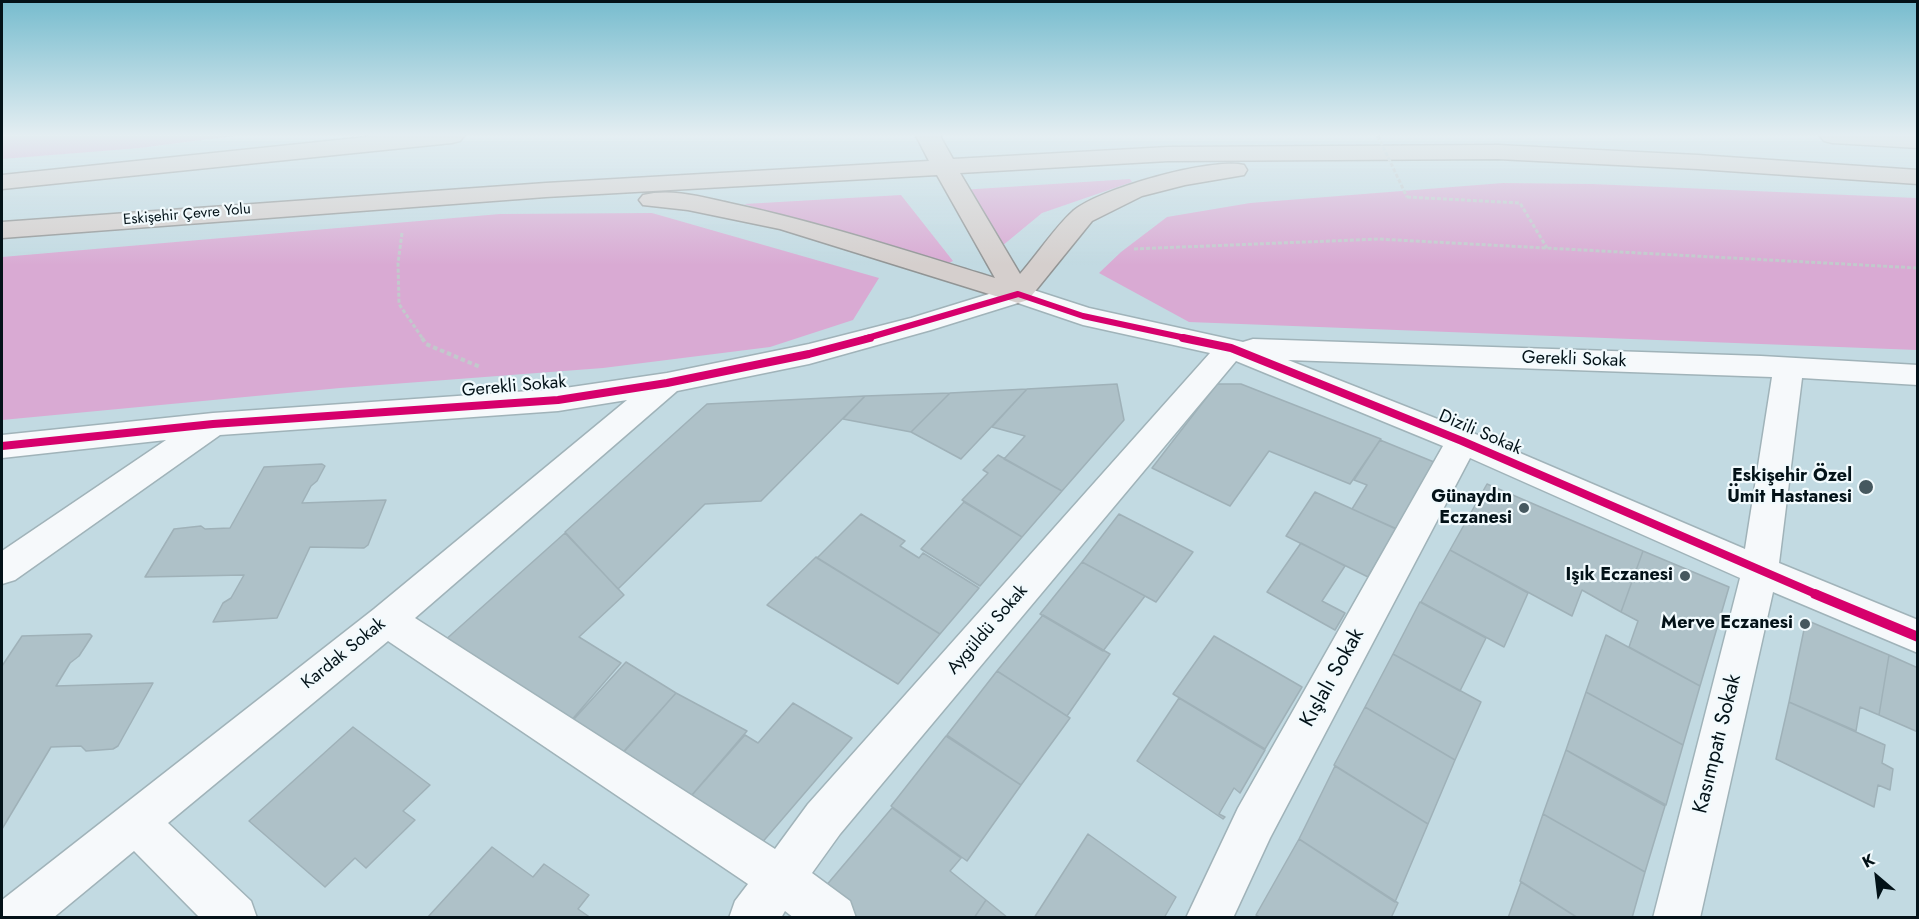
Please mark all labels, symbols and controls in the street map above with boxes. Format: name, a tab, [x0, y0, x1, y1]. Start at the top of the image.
street label: Eskişehir Çevre Yolu	[122, 200, 252, 230]
street label: Gerekli Sokak	[1521, 347, 1627, 373]
street label: Gerekli Sokak	[461, 372, 567, 402]
street label: Dizili Sokak	[1435, 406, 1525, 460]
place label: Eskişehir Özel Ümit Hastanesi	[1727, 466, 1852, 508]
marker: Eskişehir Özel Ümit Hastanesi	[1857, 478, 1875, 496]
place label: Günaydın Eczanesi	[1431, 487, 1512, 530]
marker: Günaydın Eczanesi	[1517, 501, 1531, 515]
place label: Işık Eczanesi	[1566, 565, 1673, 587]
marker: Işık Eczanesi	[1678, 569, 1692, 583]
street label: Aygüldü Sokak	[943, 581, 1033, 679]
place label: Merve Eczanesi	[1661, 613, 1793, 635]
street label: Kardak Sokak	[298, 614, 390, 694]
marker: Merve Eczanesi	[1798, 617, 1812, 631]
street label: Kışlalı Sokak	[1296, 624, 1370, 732]
street label: Kasımpatı Sokak	[1689, 672, 1747, 816]
north arrow	[1847, 847, 1907, 907]
text: K	[1858, 848, 1879, 873]

